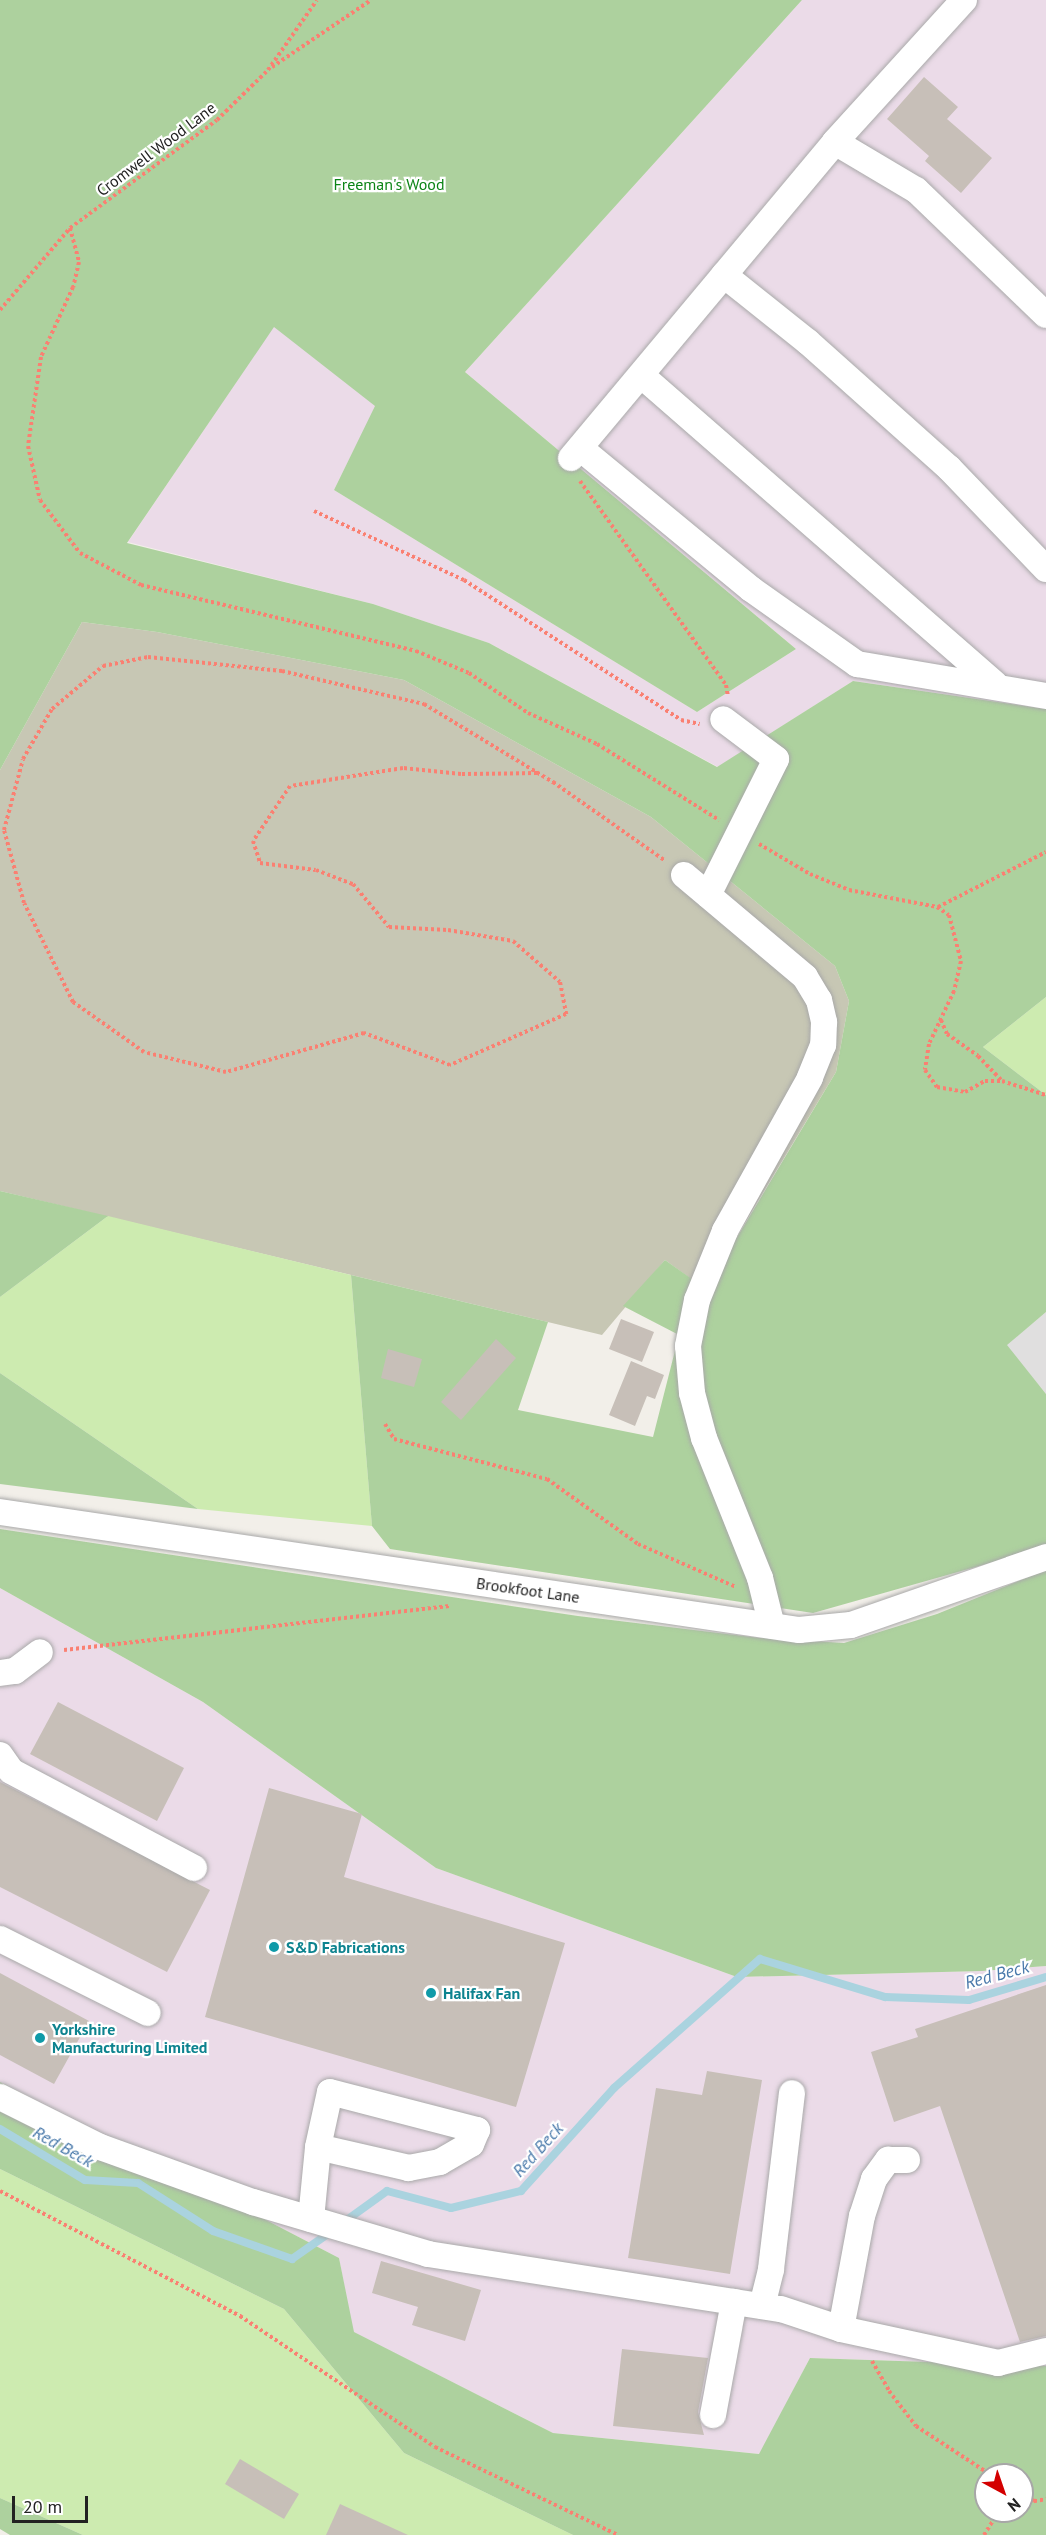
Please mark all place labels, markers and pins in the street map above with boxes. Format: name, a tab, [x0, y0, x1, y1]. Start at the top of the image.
place label: S&D Fabrications	[286, 1937, 405, 1957]
marker: S&D Fabrications	[267, 1940, 281, 1954]
place label: Halifax Fan	[443, 1983, 521, 2003]
marker: Halifax Fan	[424, 1986, 438, 2000]
place label: Yorkshire Manufacturing Limited	[52, 2019, 207, 2057]
marker: Yorkshire Manufacturing Limited	[33, 2031, 47, 2045]

